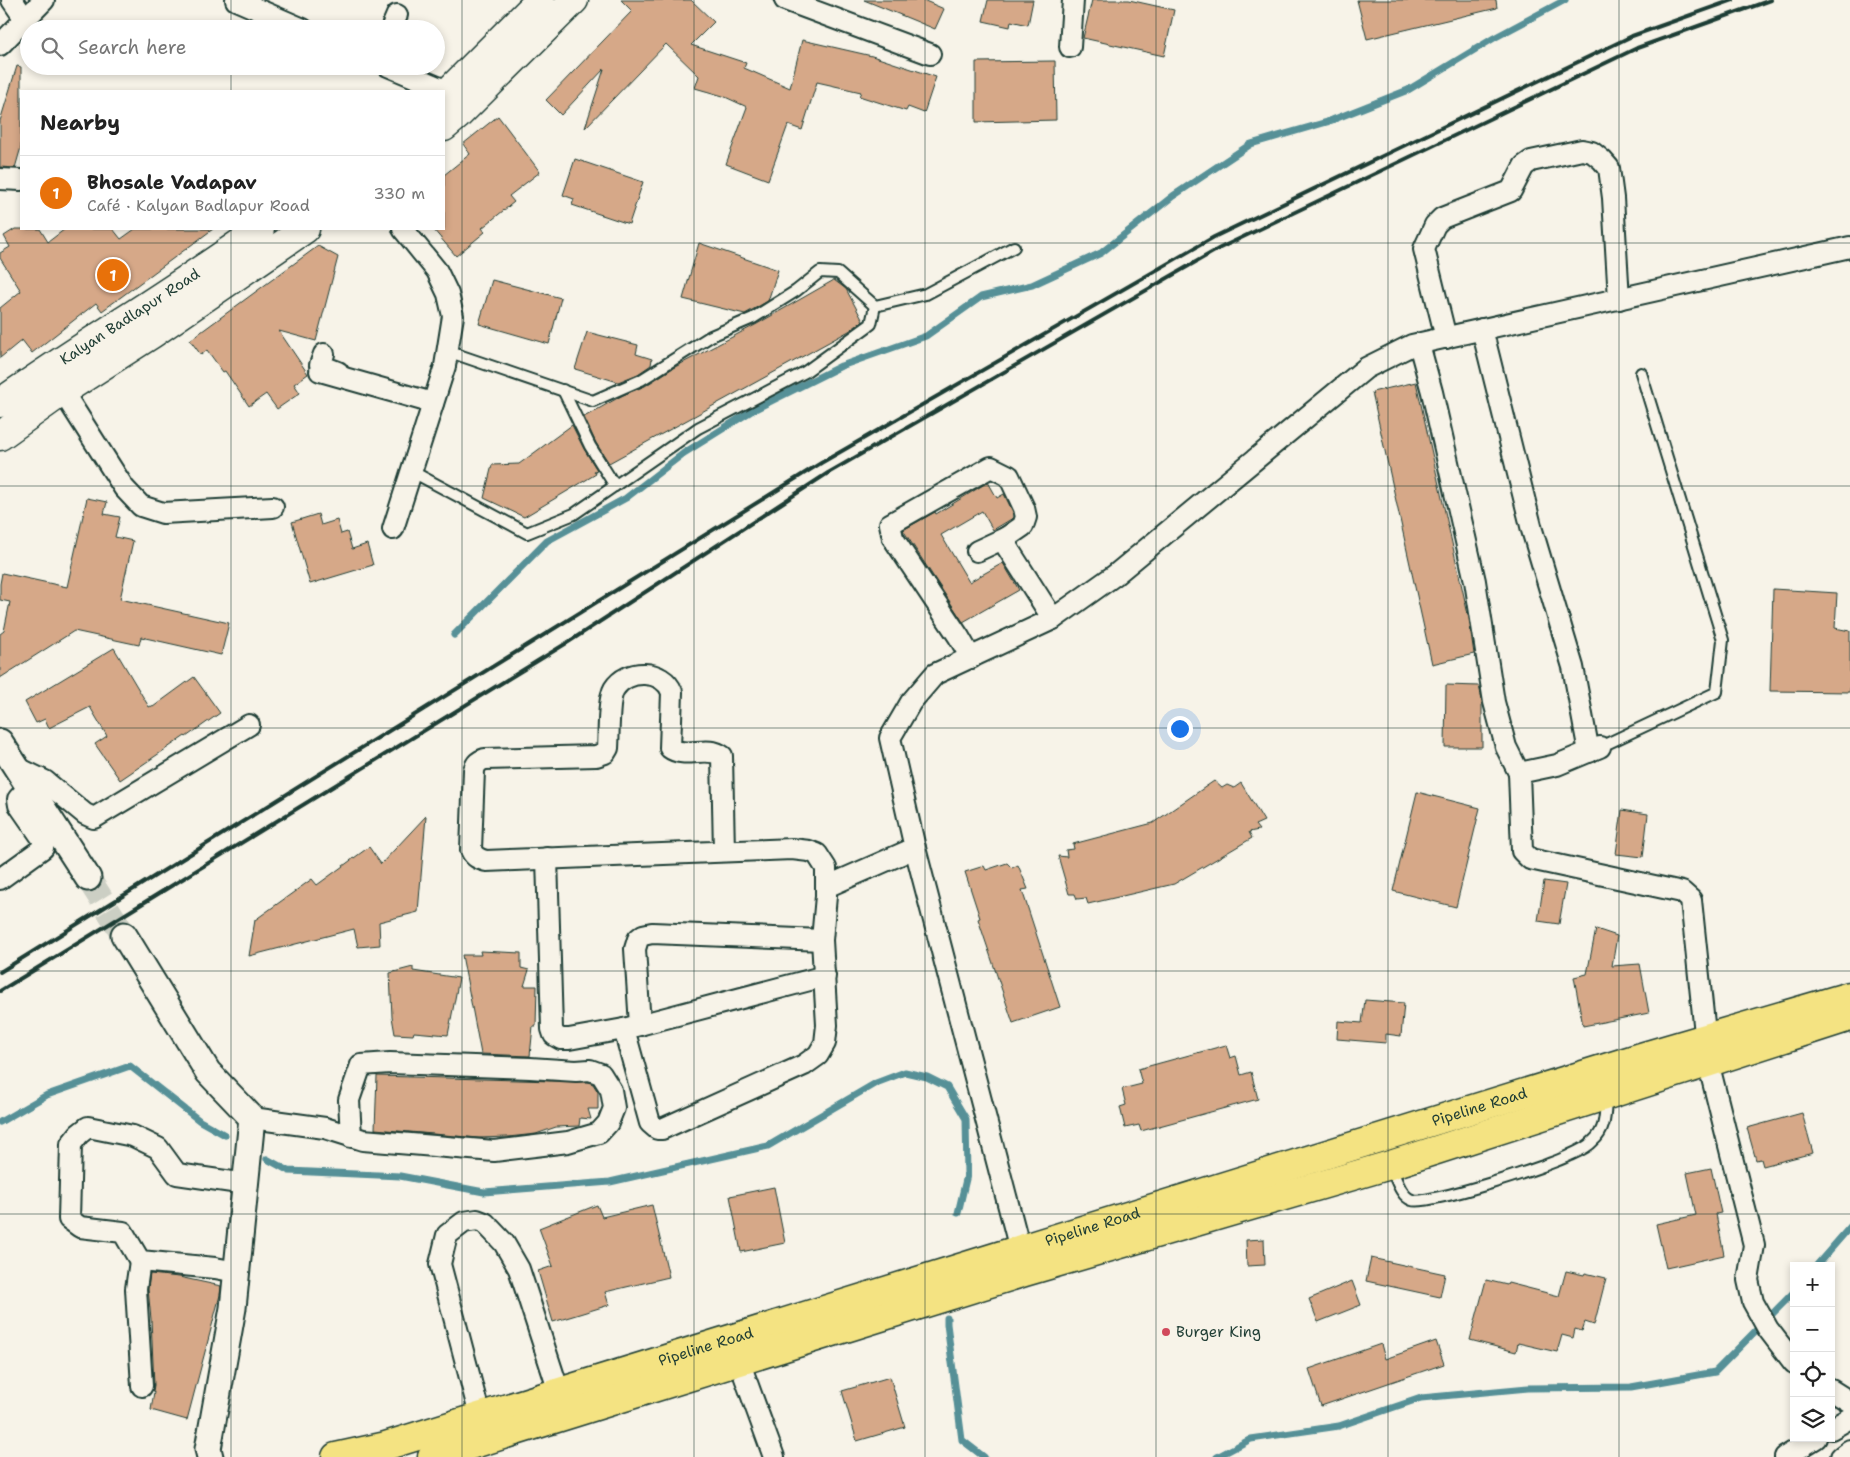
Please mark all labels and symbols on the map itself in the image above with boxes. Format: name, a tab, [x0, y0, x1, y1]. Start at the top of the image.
pin: 1	[97, 256, 129, 294]
street label: Kalyan Badlapur Road	[56, 263, 204, 369]
your location	[1167, 716, 1193, 742]
street label: Pipeline Road	[1429, 1083, 1530, 1131]
street label: Pipeline Road	[1043, 1203, 1143, 1251]
street label: Pipeline Road	[656, 1322, 756, 1371]
place label: Burger King	[1176, 1322, 1261, 1342]
marker: Burger King	[1160, 1326, 1172, 1338]

